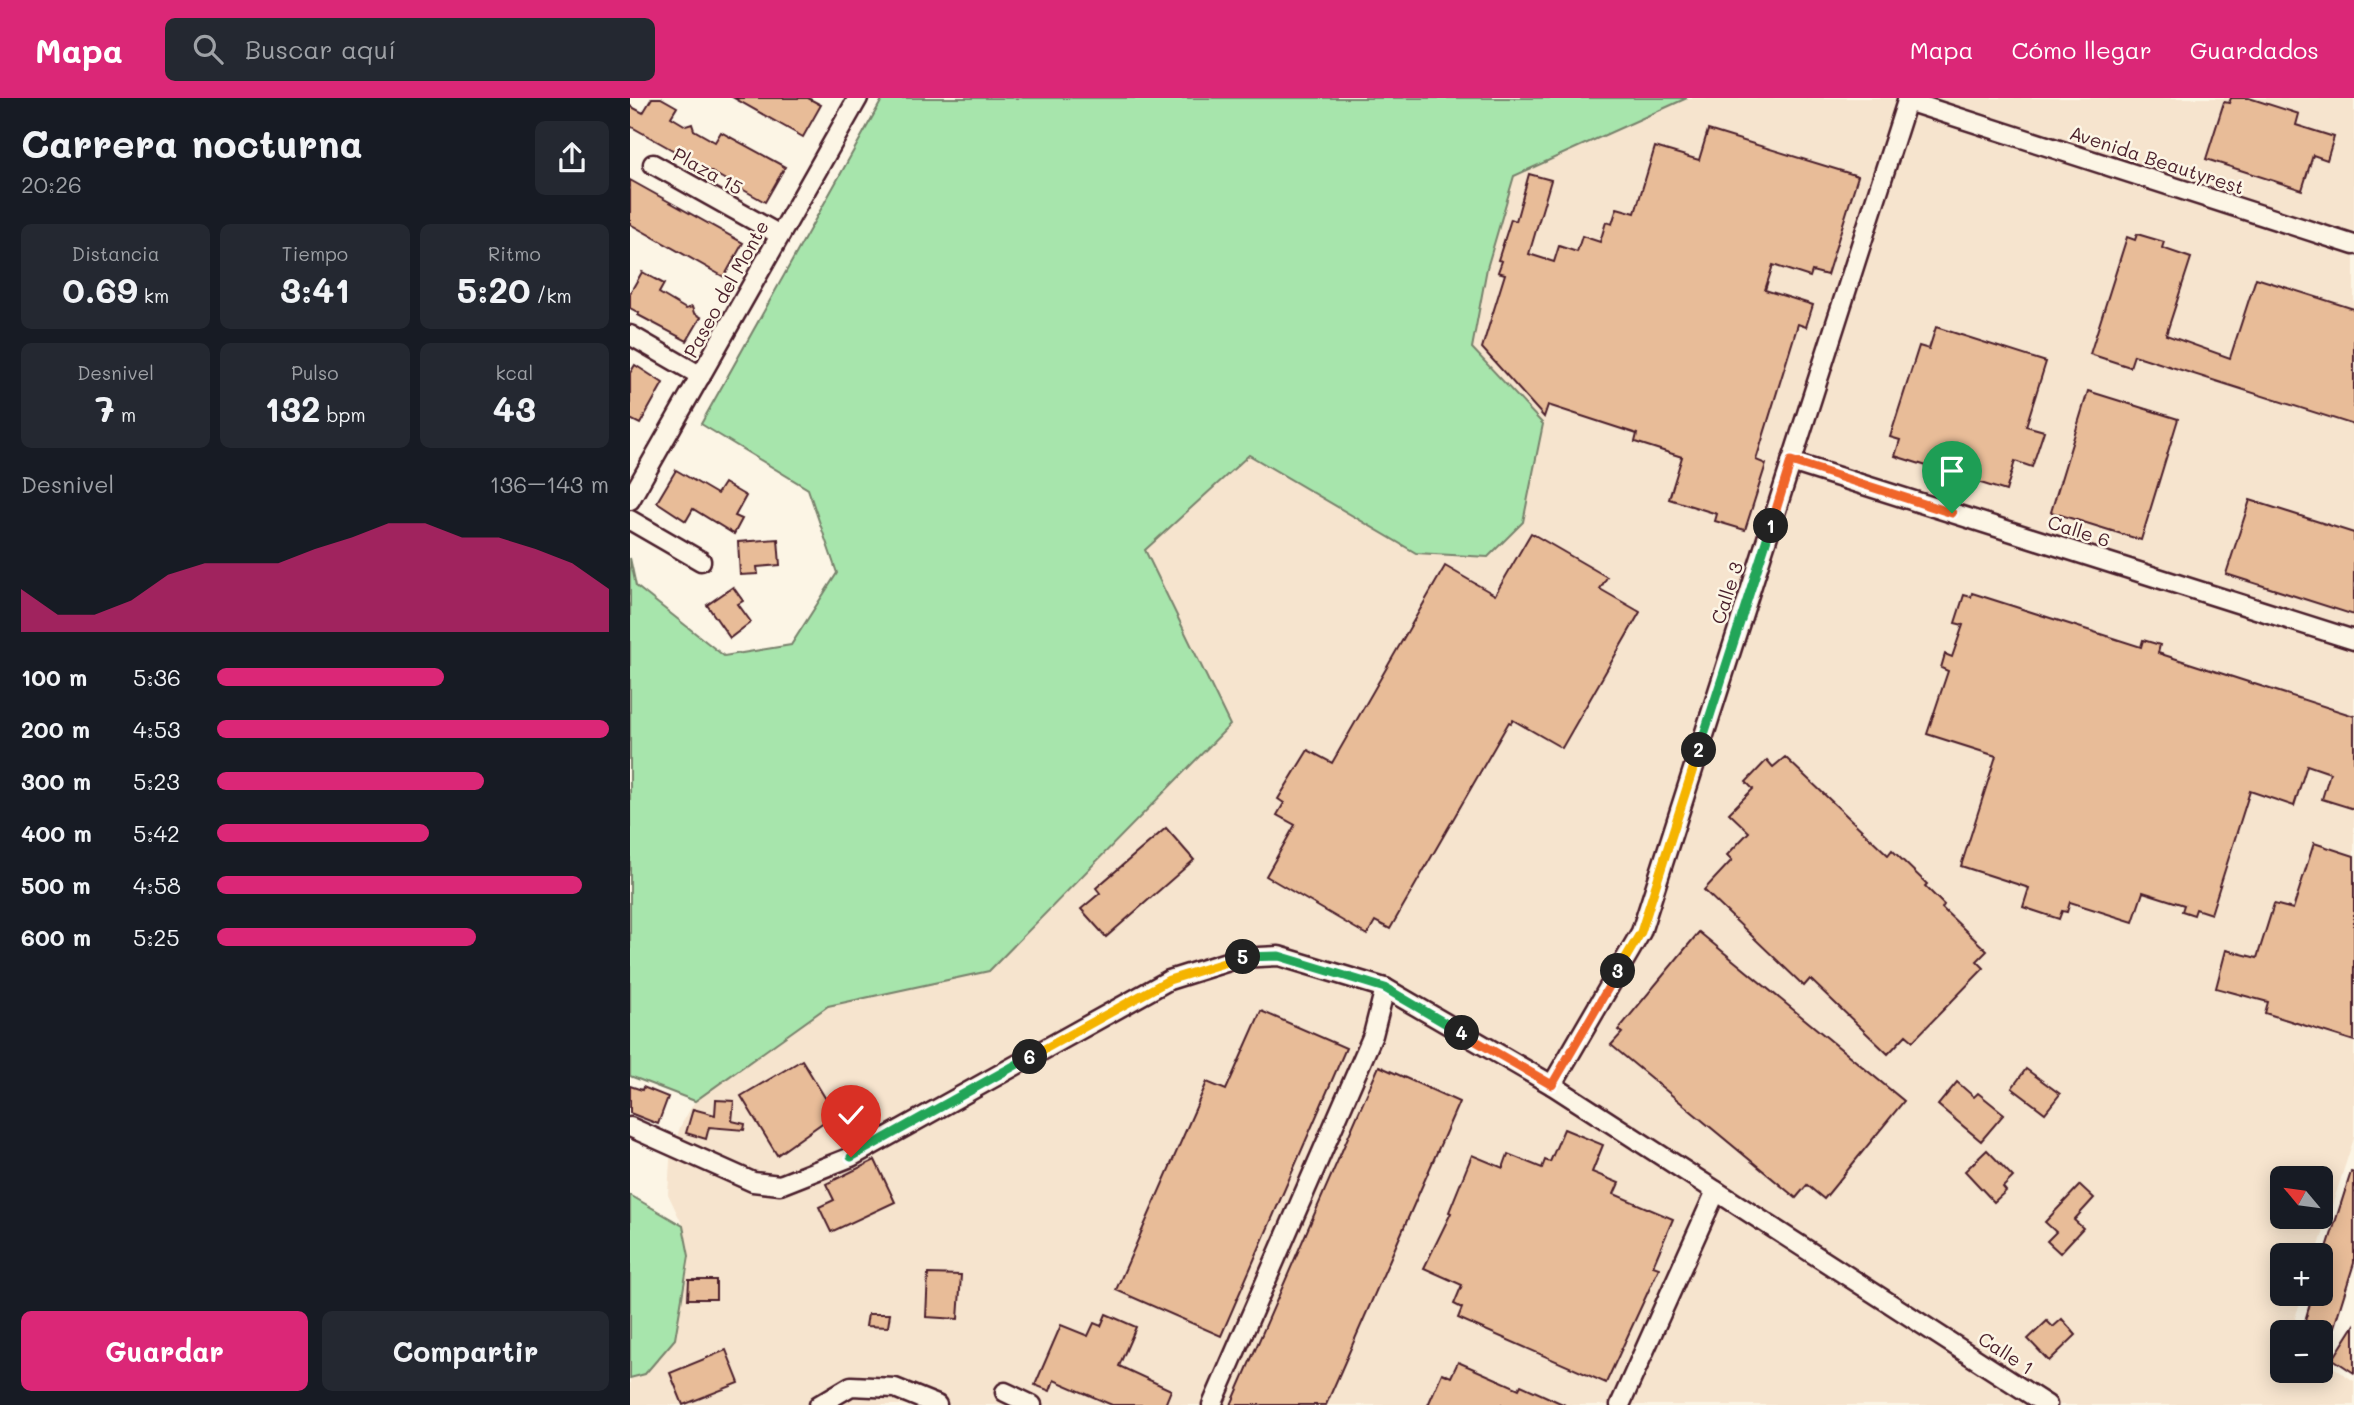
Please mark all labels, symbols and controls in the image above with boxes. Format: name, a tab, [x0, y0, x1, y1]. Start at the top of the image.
search box	[165, 18, 655, 81]
text: Mapa	[35, 28, 123, 71]
icon: search	[189, 30, 227, 68]
text: Buscar aquí	[245, 32, 396, 66]
text: Mapa	[1910, 34, 1974, 65]
text: Cómo llegar	[2012, 34, 2152, 65]
text: Guardados	[2190, 34, 2319, 65]
text: Carrera nocturna	[21, 118, 363, 168]
street label: Avenida Beautyrest	[2067, 119, 2248, 200]
button: share	[535, 121, 609, 195]
street label: Plaza 15	[669, 141, 748, 200]
text: 20:26	[21, 169, 82, 199]
street label: Paseo del Monte	[677, 216, 774, 362]
text: Distancia	[72, 241, 159, 266]
text: Tiempo	[282, 241, 348, 266]
text: Ritmo	[488, 241, 541, 266]
text: 0.69	[62, 266, 138, 312]
text: 3:41	[280, 266, 350, 312]
text: 5:20	[457, 266, 530, 312]
text: km	[138, 283, 169, 308]
text: /km	[530, 283, 572, 308]
text: Desnivel	[77, 360, 154, 385]
text: Pulso	[291, 360, 339, 385]
text: kcal	[495, 360, 533, 385]
text: 7	[95, 385, 115, 431]
text: 132	[264, 385, 321, 431]
text: 43	[493, 385, 536, 431]
text: m	[115, 402, 136, 427]
text: bpm	[321, 402, 366, 427]
pin	[1922, 441, 1982, 513]
icon: arrive	[1933, 452, 1971, 490]
text: Desnivel	[21, 469, 114, 499]
text: 136–143 m	[490, 469, 609, 499]
pin: 1	[1754, 508, 1788, 544]
street label: Calle 6	[2045, 509, 2114, 552]
text: 1	[1766, 513, 1775, 538]
street label: Calle 3	[1705, 559, 1748, 627]
text: 100 m	[21, 662, 87, 692]
text: 5:36	[133, 662, 181, 692]
text: 200 m	[21, 714, 90, 744]
text: 4:53	[133, 714, 181, 744]
pin: 2	[1682, 732, 1716, 768]
text: 2	[1693, 737, 1704, 762]
text: 300 m	[21, 766, 91, 796]
text: 5:23	[133, 766, 180, 796]
text: 400 m	[21, 818, 92, 848]
text: 5:42	[133, 818, 180, 848]
text: 500 m	[21, 870, 91, 900]
text: 4:58	[133, 870, 181, 900]
text: 600 m	[21, 922, 91, 952]
text: 5:25	[133, 922, 180, 952]
pin: 5	[1226, 940, 1260, 974]
text: 5	[1237, 944, 1248, 969]
pin: 3	[1600, 954, 1636, 988]
text: 3	[1612, 958, 1623, 983]
pin: 4	[1444, 1016, 1480, 1051]
text: 4	[1455, 1020, 1468, 1045]
pin: 6	[1012, 1040, 1048, 1074]
text: 6	[1024, 1044, 1035, 1069]
pin	[821, 1085, 881, 1157]
icon: check	[832, 1096, 870, 1134]
north arrow	[2270, 1166, 2333, 1228]
map controls	[2270, 1166, 2333, 1383]
button: +	[2270, 1243, 2333, 1306]
button: Guardar	[21, 1311, 308, 1391]
button: Compartir	[322, 1311, 609, 1391]
button: −	[2270, 1320, 2333, 1383]
street label: Calle 1	[1974, 1325, 2039, 1380]

